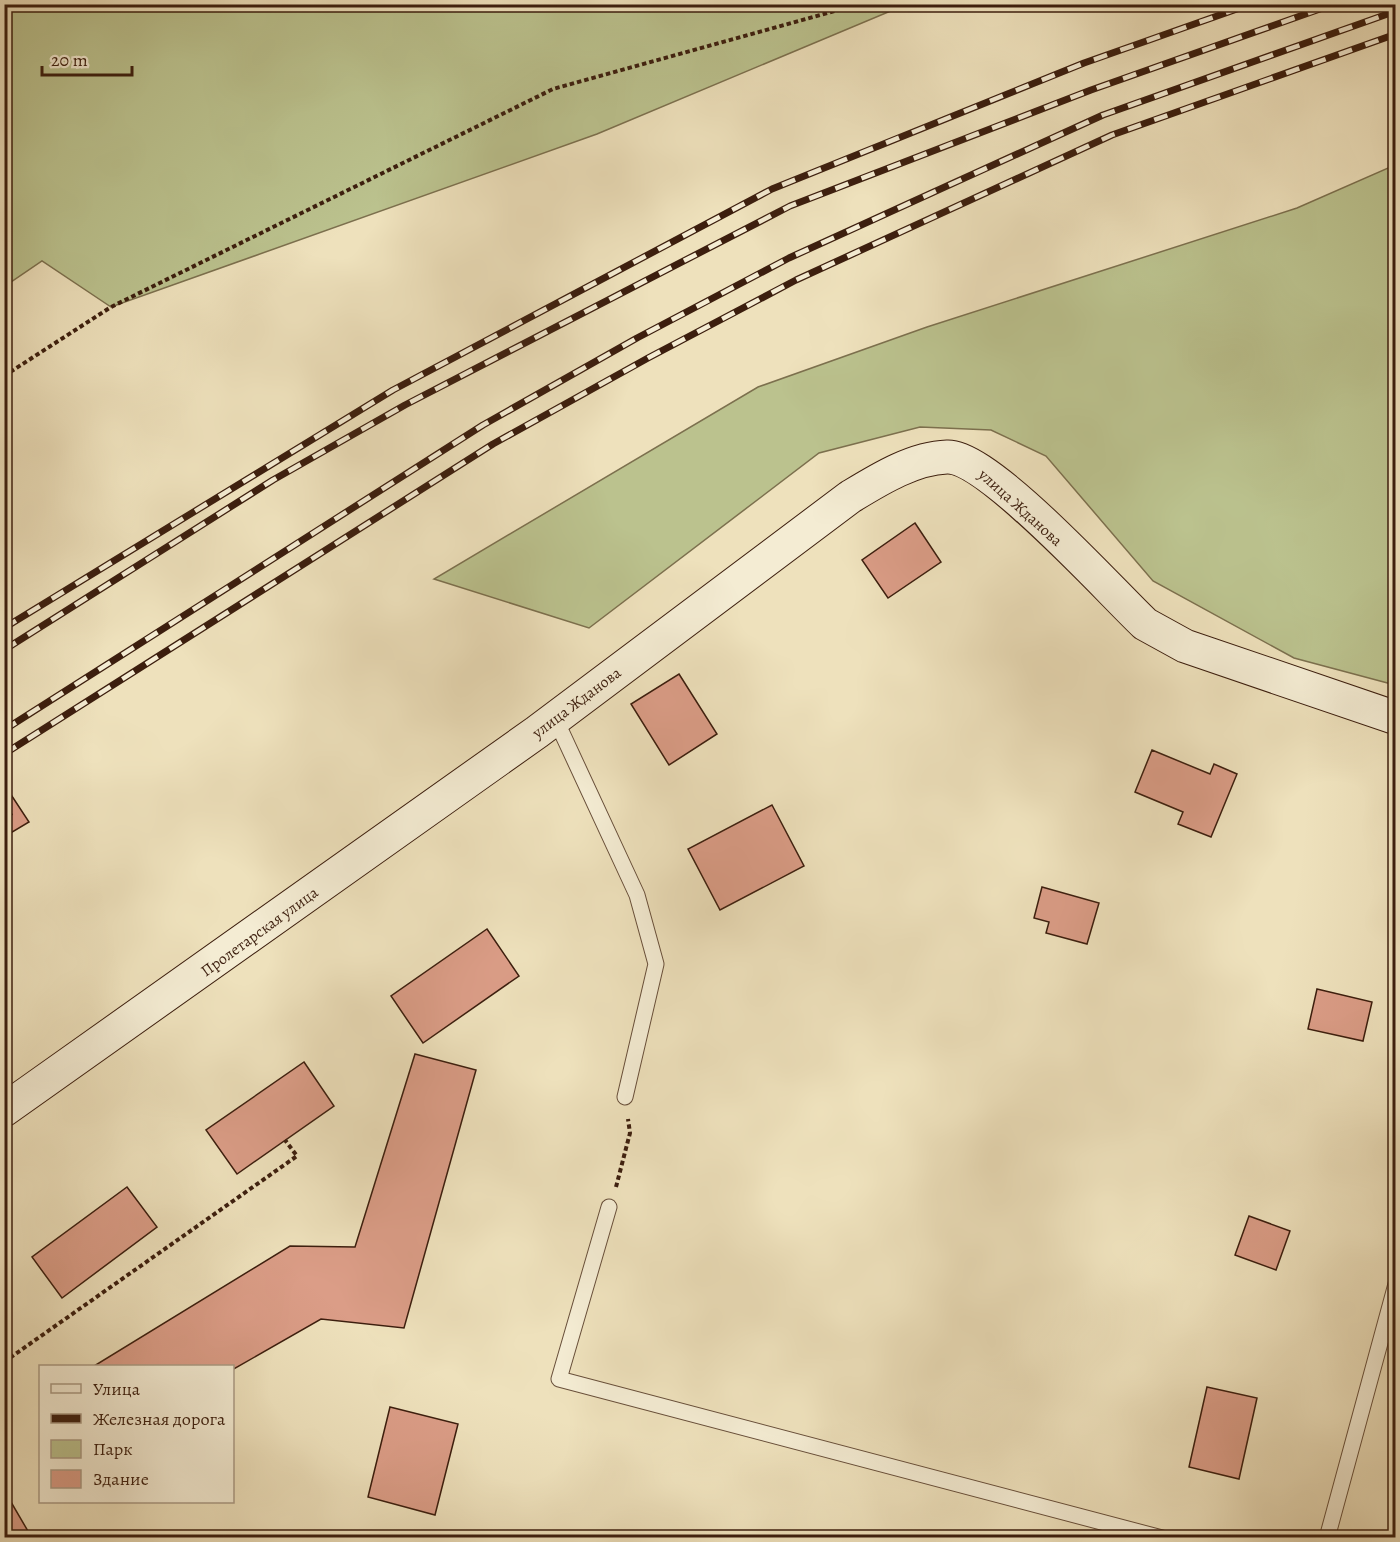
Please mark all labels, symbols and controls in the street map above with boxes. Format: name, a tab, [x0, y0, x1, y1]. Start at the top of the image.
scale bar	[42, 39, 132, 77]
text: 20 m	[51, 48, 88, 72]
street label: улица Жданова	[973, 463, 1068, 552]
street label: улица Жданова	[527, 662, 626, 744]
street label: Пролетарская улица	[196, 881, 323, 982]
legend	[39, 1365, 234, 1503]
text: Улица	[93, 1377, 141, 1401]
text: Железная дорога	[93, 1407, 226, 1431]
text: Парк	[93, 1437, 133, 1461]
text: Здание	[93, 1467, 149, 1491]

